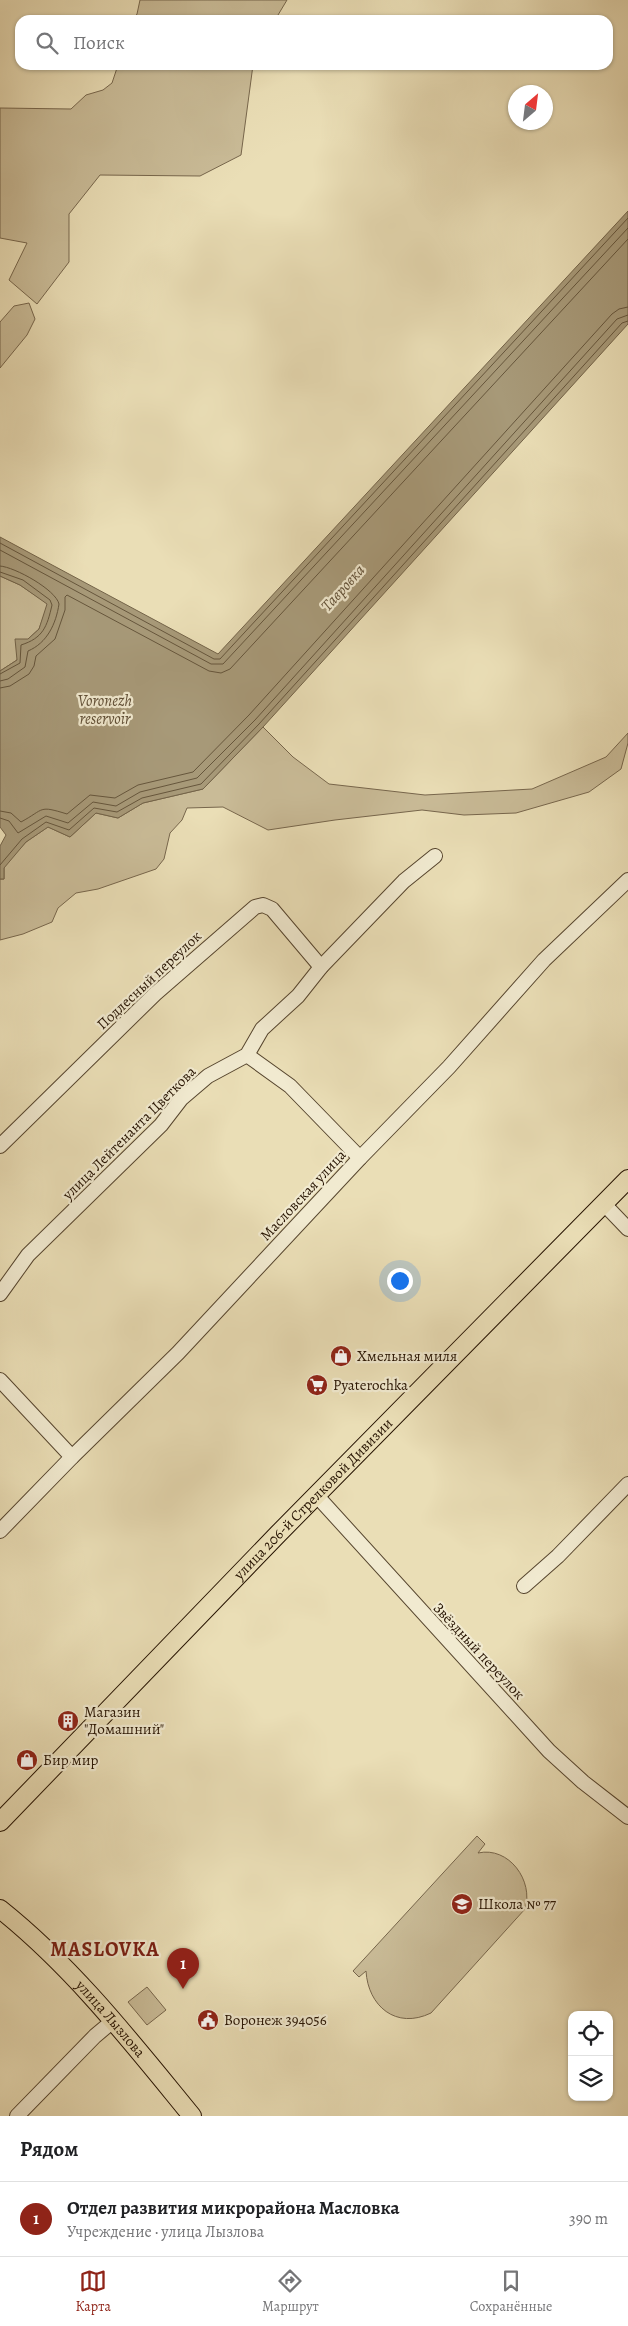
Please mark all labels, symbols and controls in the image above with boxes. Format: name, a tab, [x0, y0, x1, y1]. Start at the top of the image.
search box	[15, 15, 613, 70]
icon: search	[33, 29, 61, 57]
text: Поиск	[73, 30, 125, 56]
north arrow	[508, 85, 553, 130]
water label: Тавровка	[316, 560, 370, 616]
water label: Voronezh reservoir	[78, 690, 132, 730]
street label: Подлесный переулок	[92, 926, 206, 1034]
street label: улица Лейтенанта Цветкова	[57, 1062, 200, 1205]
street label: Масловская улица	[256, 1145, 350, 1245]
your location	[387, 1268, 413, 1294]
shop icon: Хмельная миля	[329, 1344, 353, 1368]
place label: Хмельная миля	[357, 1346, 457, 1366]
supermarket icon: Pyaterochka	[305, 1373, 329, 1397]
place label: Pyaterochka	[333, 1375, 408, 1395]
street label: улица 206-й Стрелковой Дивизии	[229, 1413, 397, 1585]
street label: Звёздный переулок	[429, 1598, 529, 1704]
place label: Магазин "Домашний"	[84, 1702, 164, 1739]
building icon: Магазин "Домашний"	[56, 1709, 80, 1733]
shop icon: Бир мир	[15, 1748, 39, 1772]
place label: Бир мир	[43, 1750, 98, 1770]
school or university icon: Школа № 77	[450, 1892, 474, 1916]
place label: Школа № 77	[478, 1894, 557, 1914]
district label: MASLOVKA	[50, 1936, 160, 1963]
pin: 1	[167, 1948, 199, 1989]
street label: улица Лызлова	[71, 1975, 150, 2062]
public building icon: Воронеж 394056	[196, 2008, 220, 2032]
place label: Воронеж 394056	[224, 2010, 327, 2030]
map controls	[568, 2011, 613, 2101]
button: locate	[568, 2011, 613, 2056]
button: layers	[568, 2056, 613, 2101]
text: Рядом	[20, 2135, 78, 2163]
text: Отдел развития микрорайона Масловка	[67, 2195, 399, 2221]
text: 1	[33, 2208, 39, 2230]
text: 390 m	[569, 2208, 608, 2230]
text: Учреждение · улица Лызлова	[67, 2221, 264, 2243]
tab: Карта	[76, 2267, 111, 2316]
tab: Маршрут	[262, 2267, 319, 2316]
tab: Сохранённые	[470, 2267, 552, 2316]

